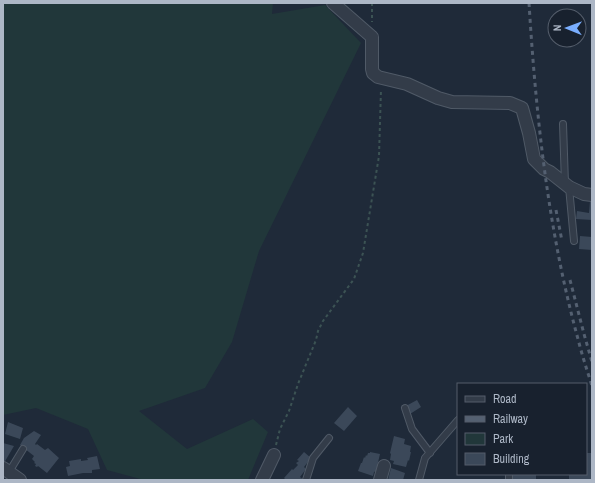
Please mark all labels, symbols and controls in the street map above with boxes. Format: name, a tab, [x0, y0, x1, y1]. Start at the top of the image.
north arrow	[547, 8, 587, 48]
text: N	[550, 24, 564, 31]
legend	[457, 383, 587, 475]
text: Road	[493, 391, 517, 407]
text: Railway	[493, 411, 528, 427]
text: Park	[493, 431, 513, 447]
text: Building	[493, 451, 530, 467]

